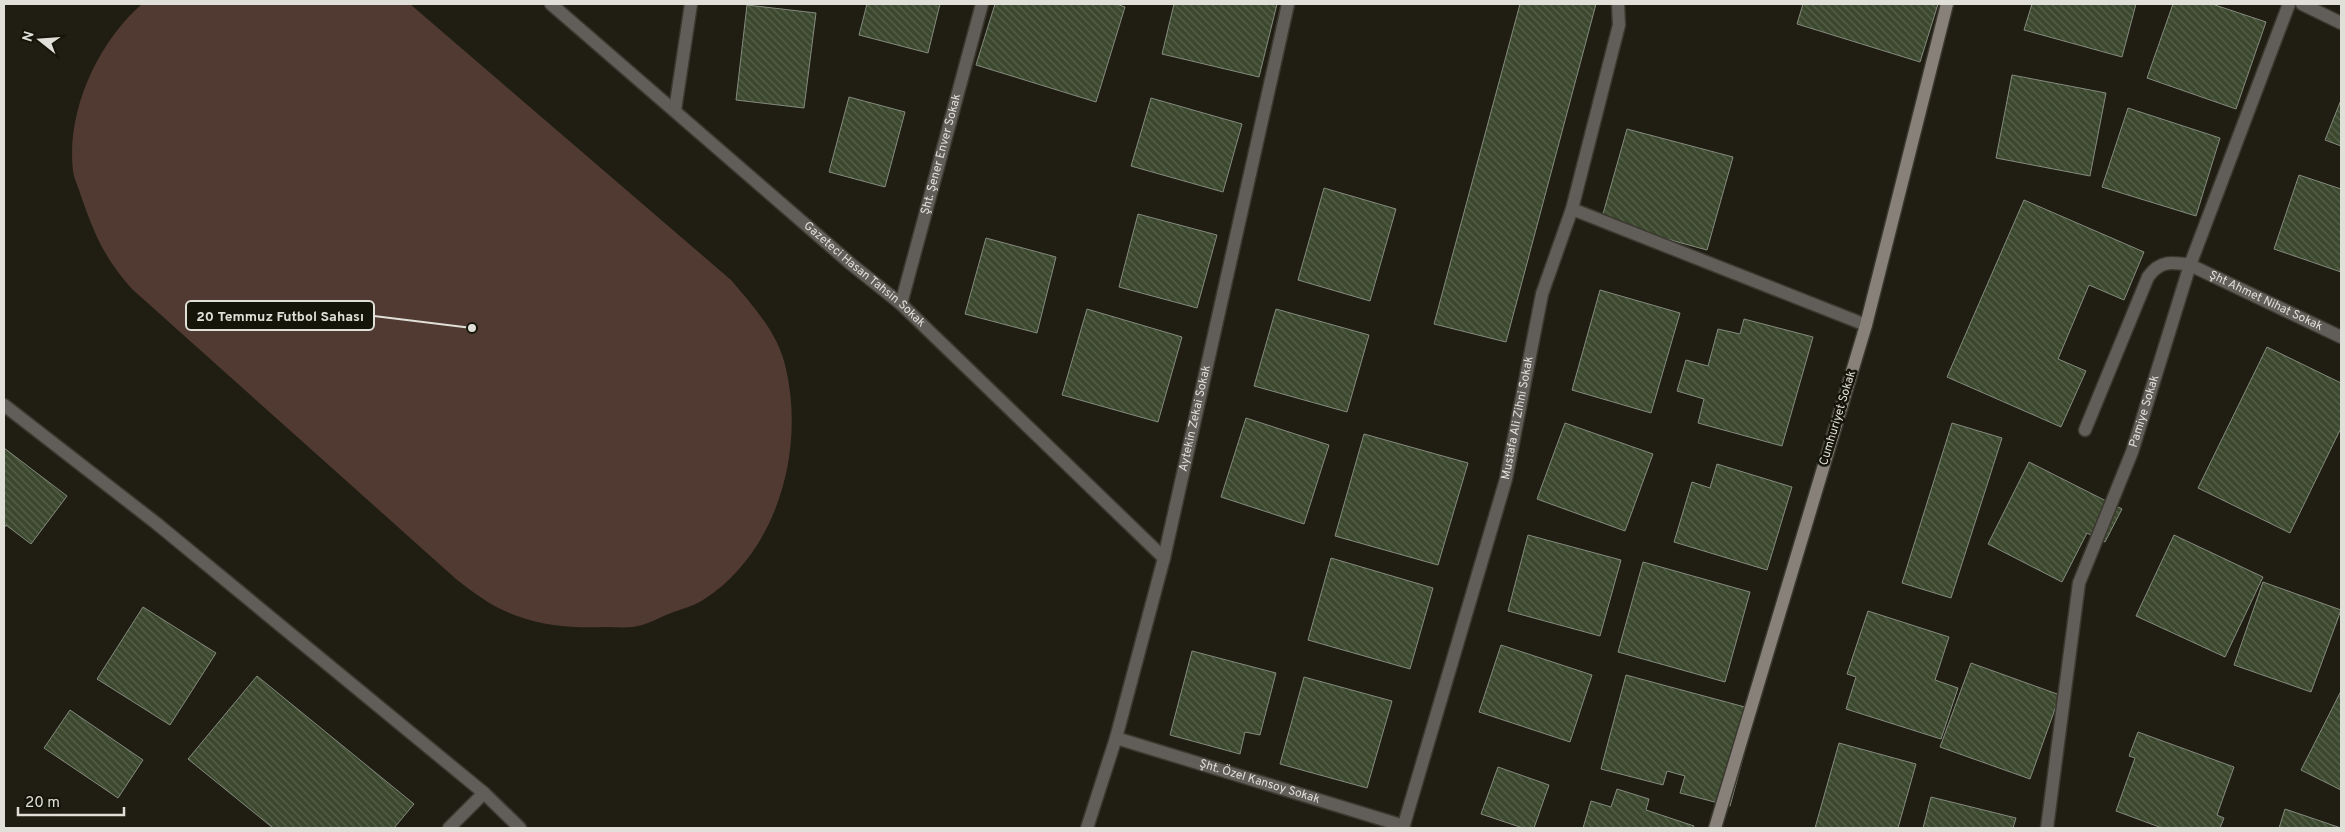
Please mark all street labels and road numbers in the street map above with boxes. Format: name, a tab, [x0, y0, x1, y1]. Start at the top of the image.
street label: Şht. Şener Enver Sokak	[917, 92, 965, 217]
street label: Gazeteci Hasan Tahsin Sokak	[800, 218, 929, 331]
street label: Şht Ahmet Ni̇hat Sokak	[2206, 267, 2325, 335]
street label: Mustafa Ali Zihni Sokak	[1498, 355, 1538, 481]
street label: Aytekin Zekai Sokak	[1176, 364, 1215, 473]
street label: Cumhuriyet Sokak	[1816, 369, 1860, 467]
street label: Pamiye Sokak	[2126, 373, 2163, 450]
street label: Şht. Özel Kansoy Sokak	[1197, 756, 1322, 808]

